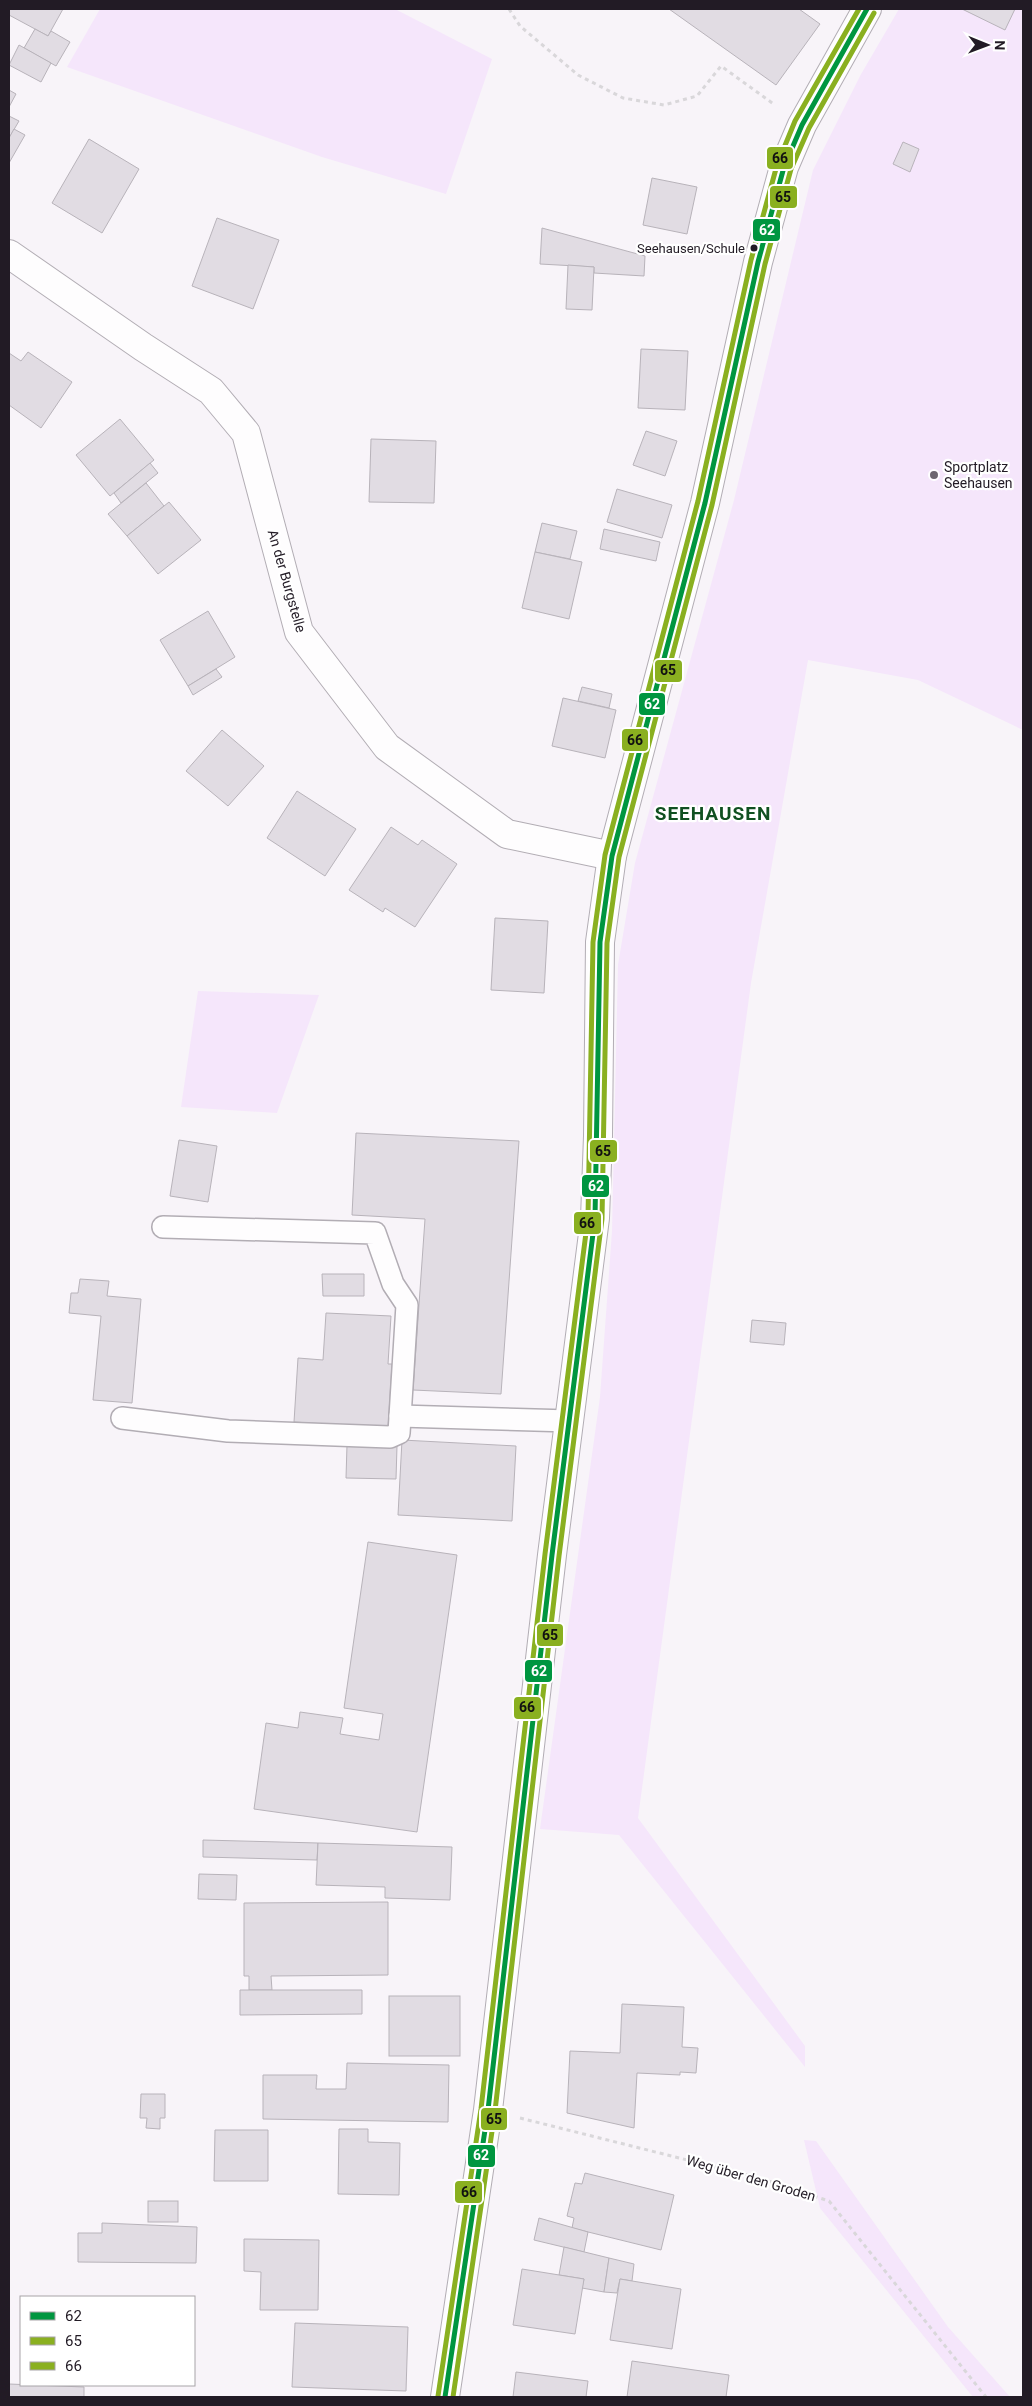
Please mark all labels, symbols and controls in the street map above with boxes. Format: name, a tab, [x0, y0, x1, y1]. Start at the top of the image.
north arrow	[962, 20, 1012, 70]
text: N	[992, 40, 1008, 50]
line badge: 66	[766, 146, 794, 170]
text: 66	[772, 150, 788, 166]
line badge: 65	[769, 185, 798, 209]
text: 65	[775, 189, 791, 205]
line badge: 62	[752, 218, 781, 242]
text: 62	[759, 222, 775, 238]
place label: Seehausen/Schule	[637, 241, 745, 256]
marker: Seehausen/Schule	[749, 243, 759, 253]
place label: Sportplatz Seehausen	[944, 459, 1013, 491]
marker: Sportplatz Seehausen	[928, 469, 940, 481]
street label: An der Burgstelle	[265, 528, 309, 634]
line badge: 65	[654, 659, 683, 683]
text: 65	[660, 662, 676, 678]
line badge: 62	[638, 692, 666, 716]
text: 62	[644, 696, 660, 712]
line badge: 66	[621, 728, 649, 752]
text: 66	[627, 732, 643, 748]
district label: SEEHAUSEN	[655, 802, 771, 825]
line badge: 65	[589, 1139, 618, 1163]
text: 65	[595, 1143, 611, 1159]
line badge: 62	[581, 1174, 610, 1198]
text: 62	[588, 1178, 604, 1194]
line badge: 66	[573, 1211, 602, 1235]
text: 66	[579, 1215, 595, 1231]
line badge: 65	[536, 1623, 564, 1647]
text: 65	[542, 1627, 558, 1643]
line badge: 62	[524, 1659, 553, 1683]
text: 62	[531, 1663, 547, 1679]
line badge: 66	[513, 1696, 542, 1720]
text: 66	[519, 1699, 535, 1715]
line badge: 65	[480, 2107, 508, 2131]
text: 65	[486, 2111, 502, 2127]
line badge: 62	[467, 2144, 496, 2168]
text: 62	[473, 2147, 489, 2163]
street label: Weg über den Groden	[684, 2152, 818, 2204]
line badge: 66	[454, 2180, 483, 2204]
text: 66	[461, 2184, 477, 2200]
legend	[20, 2296, 195, 2386]
text: 62	[65, 2307, 82, 2325]
text: 65	[65, 2332, 82, 2350]
text: 66	[65, 2357, 82, 2375]

